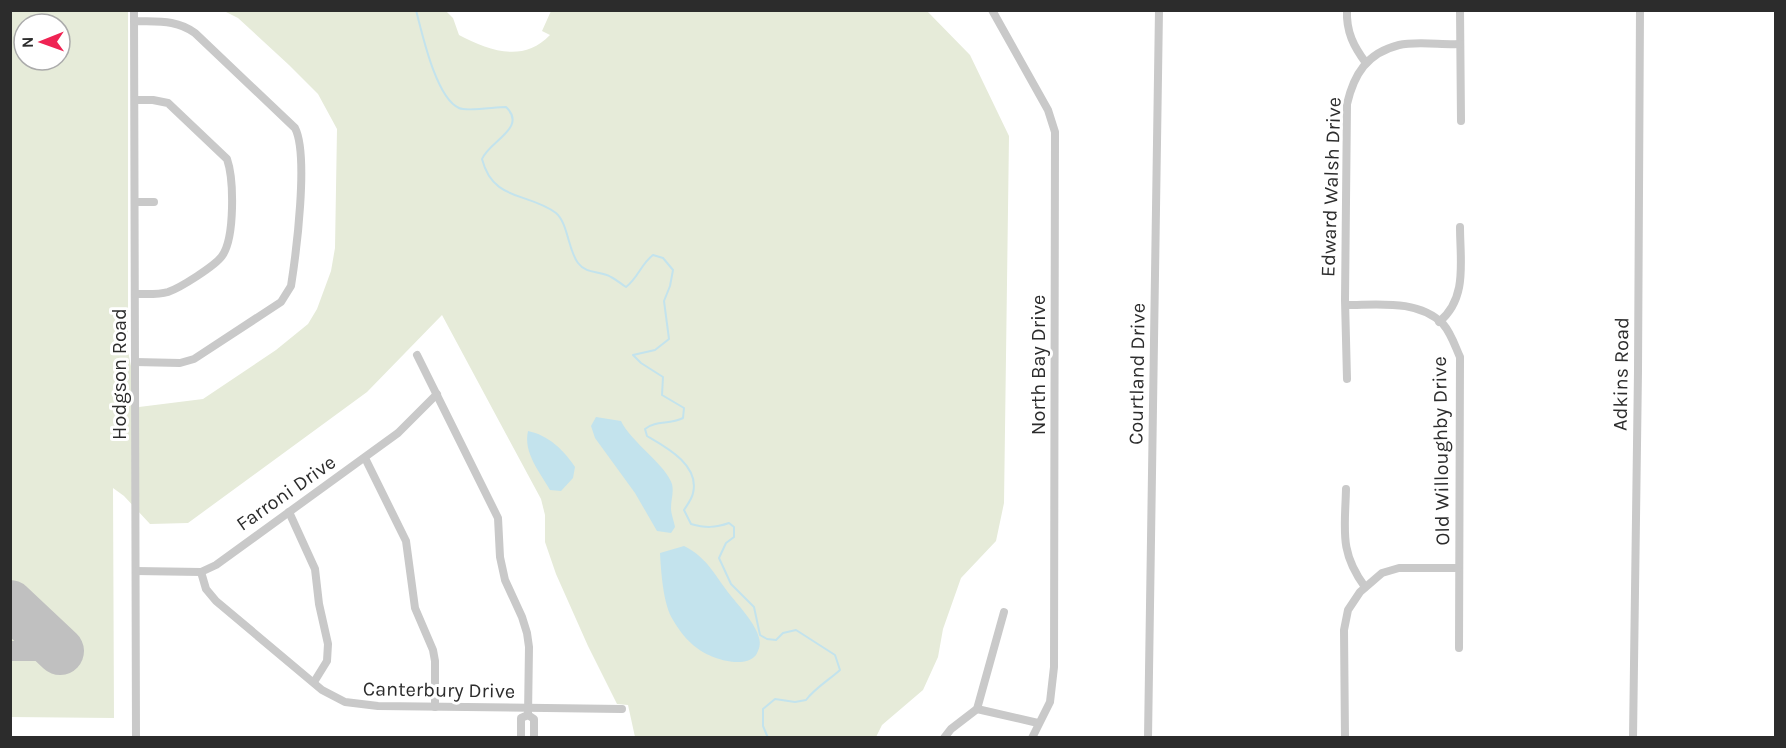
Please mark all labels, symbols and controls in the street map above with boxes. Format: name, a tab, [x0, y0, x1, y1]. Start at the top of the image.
north arrow	[12, 12, 72, 72]
text: N	[18, 36, 37, 48]
street label: Edward Walsh Drive	[1316, 96, 1346, 278]
street label: North Bay Drive	[1027, 295, 1050, 435]
street label: Courtland Drive	[1124, 303, 1150, 445]
street label: Hodgson Road	[108, 308, 131, 440]
street label: Adkins Road	[1609, 317, 1633, 431]
street label: Old Willoughby Drive	[1428, 356, 1454, 546]
street label: Farroni Drive	[232, 450, 340, 536]
street label: Canterbury Drive	[363, 677, 515, 703]

